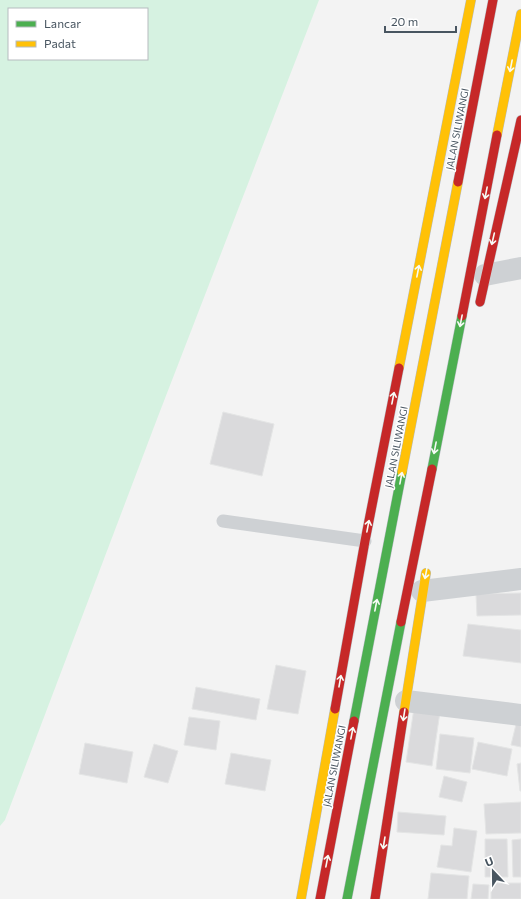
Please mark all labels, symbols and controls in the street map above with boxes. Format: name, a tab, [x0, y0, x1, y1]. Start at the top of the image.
legend	[8, 8, 148, 60]
scale bar	[385, 8, 456, 34]
text: 20 m	[391, 14, 418, 28]
text: Lancar	[44, 16, 81, 30]
text: Padat	[44, 36, 76, 50]
one-way arrow	[506, 59, 514, 72]
street label: JALAN SILIWANGI	[443, 87, 471, 171]
one-way arrow	[481, 186, 489, 199]
one-way arrow	[489, 233, 497, 246]
one-way arrow	[414, 265, 422, 278]
one-way arrow	[456, 314, 464, 327]
one-way arrow	[389, 392, 397, 405]
street label: JALAN SILIWANGI	[382, 405, 410, 489]
one-way arrow	[431, 442, 439, 455]
one-way arrow	[397, 472, 405, 485]
one-way arrow	[364, 520, 372, 533]
one-way arrow	[422, 566, 430, 579]
one-way arrow	[373, 599, 381, 612]
one-way arrow	[336, 675, 344, 688]
one-way arrow	[399, 708, 407, 721]
street label: JALAN SILIWANGI	[320, 724, 348, 808]
one-way arrow	[348, 727, 356, 740]
one-way arrow	[380, 837, 388, 850]
north arrow	[473, 851, 513, 891]
text: U	[483, 854, 495, 869]
one-way arrow	[323, 855, 331, 868]

